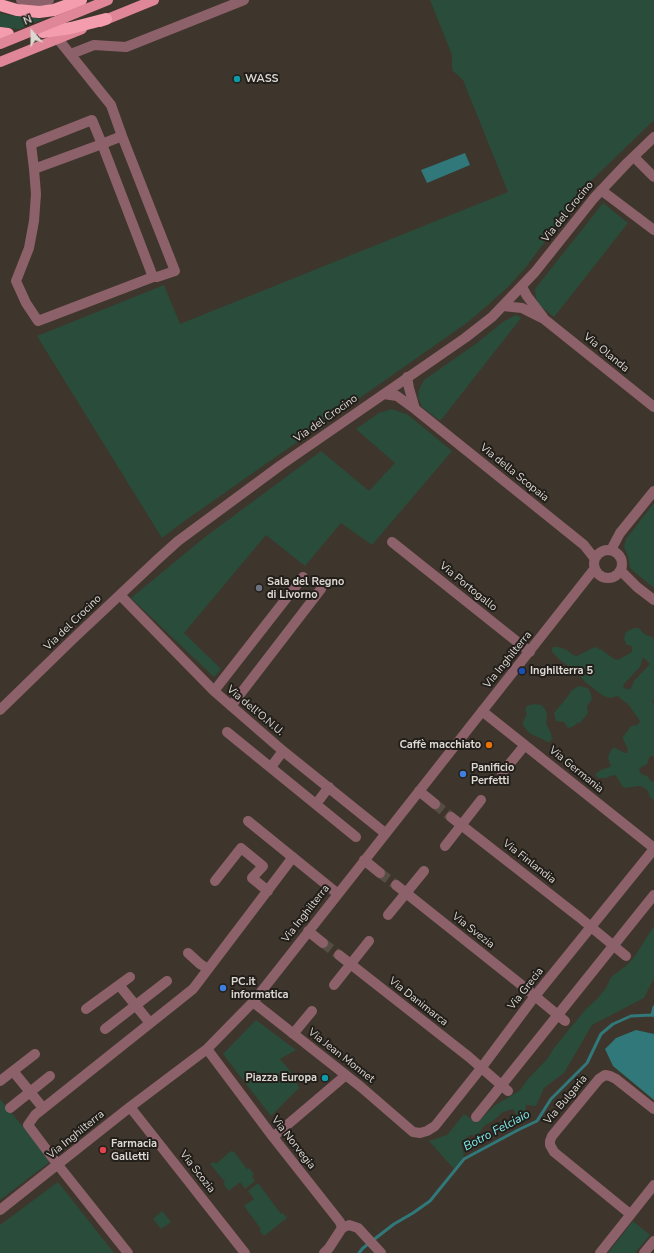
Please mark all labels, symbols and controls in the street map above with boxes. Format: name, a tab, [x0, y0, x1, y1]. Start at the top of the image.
north arrow	[12, 12, 52, 52]
text: N	[21, 12, 34, 29]
place label: WASS	[245, 72, 279, 86]
marker: WASS	[232, 74, 242, 84]
street label: Via del Crocino	[539, 179, 597, 245]
street label: Via Olanda	[581, 331, 631, 375]
street label: Via del Crocino	[292, 392, 360, 446]
street label: Via della Scopaia	[477, 441, 551, 505]
street label: Via Portogallo	[436, 560, 500, 614]
place label: Sala del Regno di Livorno	[267, 575, 344, 601]
marker: Sala del Regno di Livorno	[254, 583, 264, 593]
street label: Via del Crocino	[42, 592, 104, 654]
street label: Via Inghilterra	[481, 629, 535, 691]
place label: Inghilterra 5	[530, 664, 593, 678]
marker: Inghilterra 5	[517, 666, 527, 676]
street label: Via dell'O.N.U.	[224, 683, 286, 739]
place label: Caffè macchiato	[399, 738, 481, 752]
marker: Caffè macchiato	[484, 740, 494, 750]
street label: Via Germania	[546, 744, 606, 796]
place label: Panificio Perfetti	[471, 761, 514, 787]
marker: Panificio Perfetti	[458, 769, 468, 779]
street label: Via Finlandia	[500, 837, 558, 887]
street label: Via Inghilterra	[279, 883, 333, 945]
street label: Via Svezia	[449, 910, 497, 952]
street label: Via Grecia	[505, 965, 547, 1013]
place label: PC.it informatica	[231, 975, 289, 1001]
street label: Via Danimarca	[386, 975, 450, 1029]
marker: PC.it informatica	[218, 983, 228, 993]
street label: Via Jean Monnet	[305, 1026, 377, 1086]
place label: Piazza Europa	[246, 1071, 317, 1085]
marker: Piazza Europa	[320, 1073, 330, 1083]
street label: Via Bulgaria	[542, 1073, 590, 1127]
water label: Botro Felciaio	[461, 1107, 533, 1155]
street label: Via Inghilterra	[45, 1108, 107, 1162]
street label: Via Norvegia	[268, 1114, 318, 1172]
place label: Farmacia Galletti	[111, 1137, 157, 1163]
marker: Farmacia Galletti	[98, 1145, 108, 1155]
street label: Via Scozia	[176, 1148, 218, 1196]

